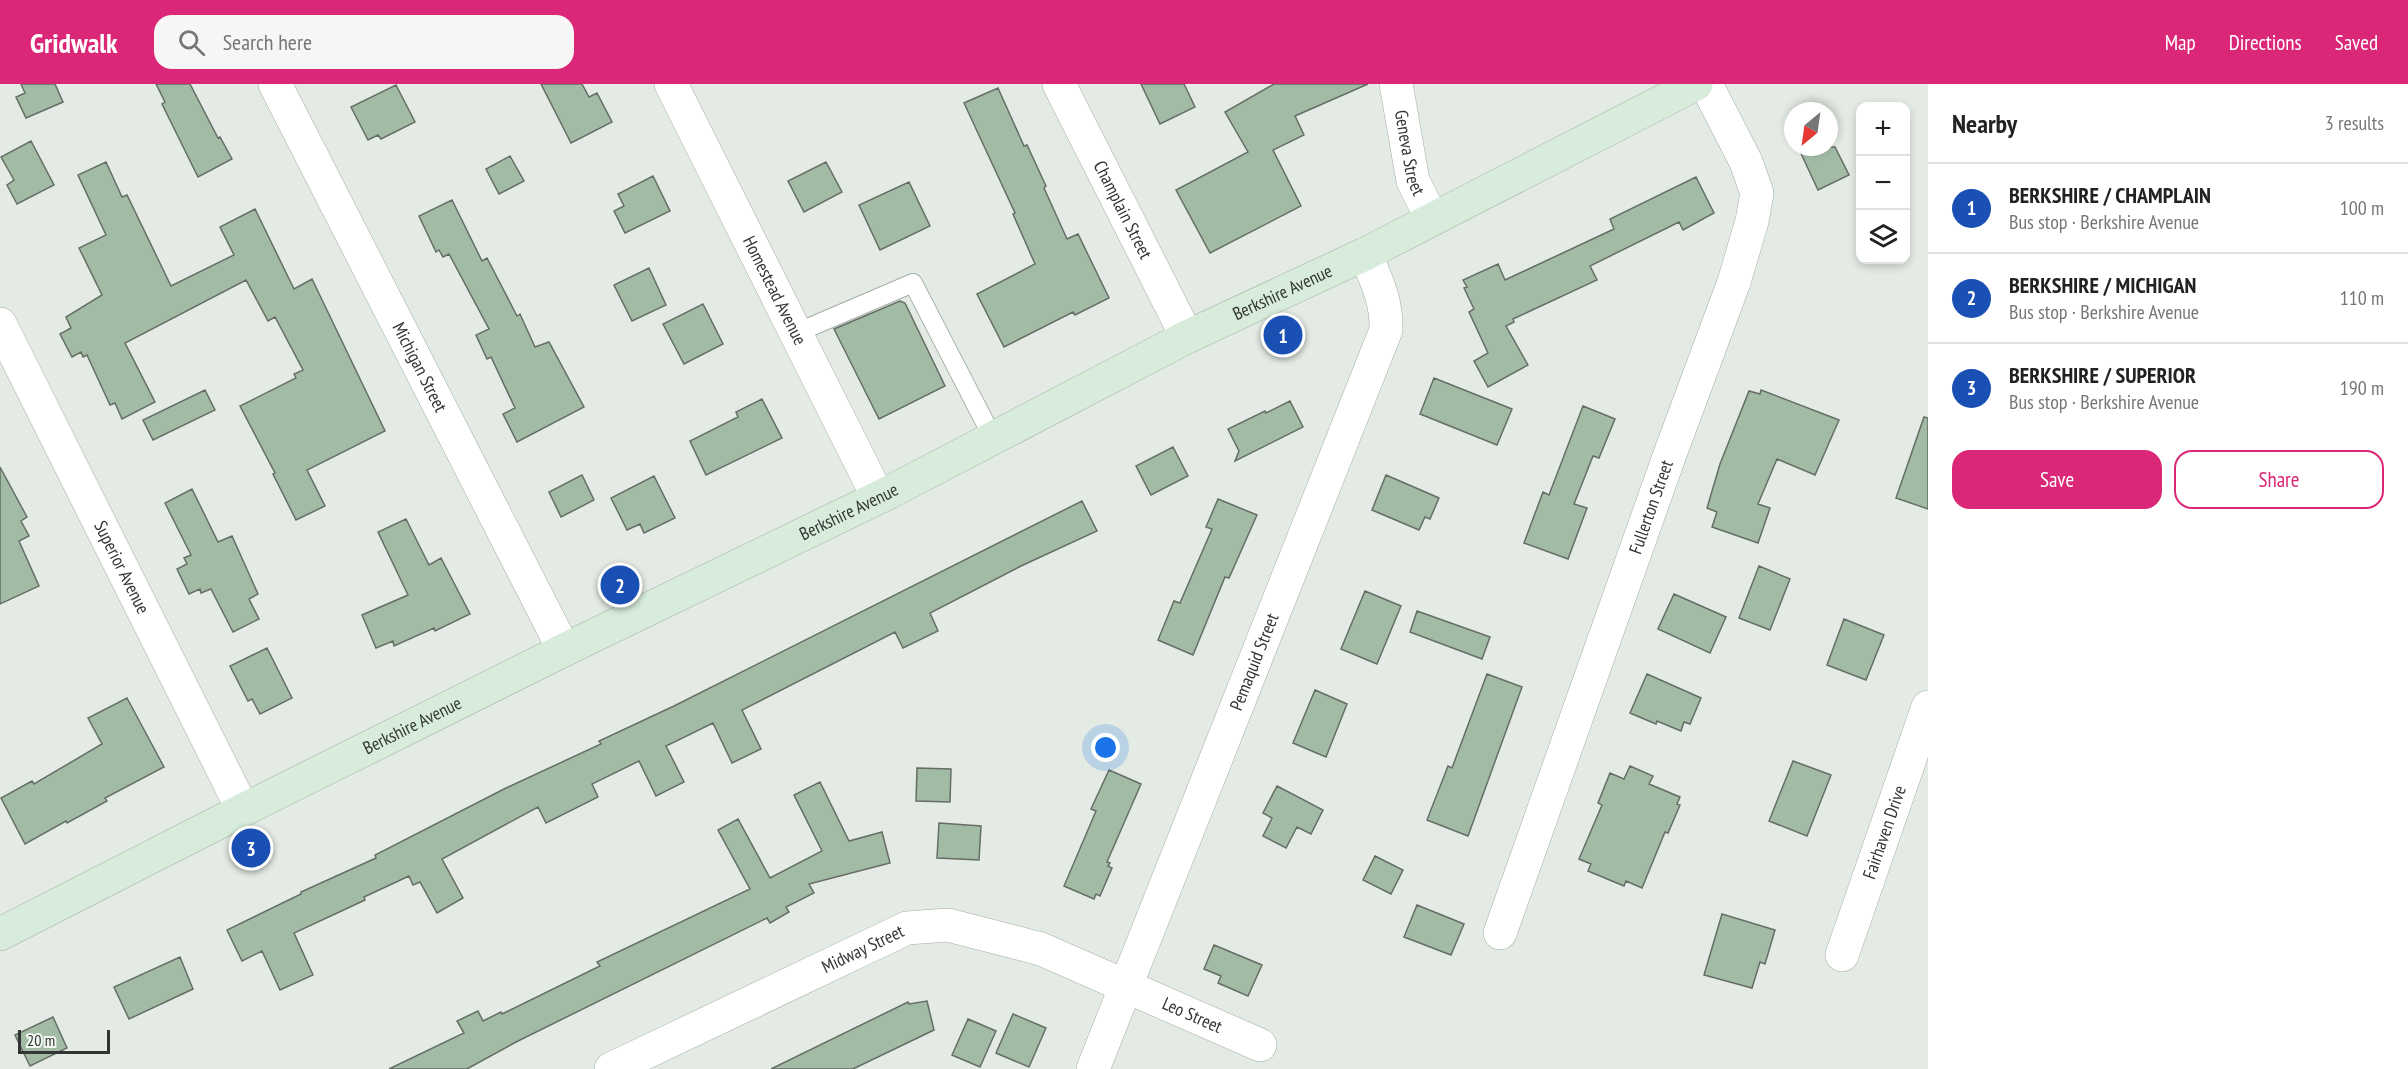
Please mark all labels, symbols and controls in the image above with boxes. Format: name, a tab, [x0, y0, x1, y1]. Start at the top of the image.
search box	[154, 15, 574, 69]
text: Gridwalk	[30, 24, 118, 61]
icon: search	[175, 26, 208, 59]
text: Search here	[223, 28, 312, 56]
text: Map	[2165, 29, 2196, 56]
text: Directions	[2229, 29, 2302, 56]
text: Saved	[2335, 29, 2378, 56]
north arrow	[1784, 102, 1838, 156]
map controls	[1856, 102, 1910, 264]
button: +	[1856, 102, 1910, 156]
text: Nearby	[1952, 107, 2017, 140]
street label: Geneva Street	[1390, 108, 1430, 199]
text: 3 results	[2325, 110, 2384, 136]
button: −	[1856, 156, 1910, 210]
street label: Champlain Street	[1089, 157, 1158, 263]
text: BERKSHIRE / CHAMPLAIN	[2009, 181, 2211, 209]
text: 1	[1967, 195, 1976, 221]
text: 100 m	[2340, 195, 2384, 221]
text: Bus stop · Berkshire Avenue	[2009, 209, 2199, 235]
button: layers	[1856, 210, 1910, 264]
street label: Homestead Avenue	[738, 232, 812, 349]
street label: Berkshire Avenue	[1229, 259, 1336, 325]
text: BERKSHIRE / MICHIGAN	[2009, 271, 2196, 299]
text: 2	[1967, 285, 1976, 311]
text: 110 m	[2340, 285, 2384, 311]
text: Bus stop · Berkshire Avenue	[2009, 299, 2199, 325]
pin: 1	[1264, 312, 1302, 358]
street label: Michigan Street	[388, 318, 453, 416]
text: BERKSHIRE / SUPERIOR	[2009, 361, 2196, 389]
text: 3	[1967, 375, 1976, 401]
text: 190 m	[2340, 375, 2384, 401]
text: Bus stop · Berkshire Avenue	[2009, 389, 2199, 415]
button: Save	[1952, 450, 2162, 509]
button: Share	[2174, 450, 2384, 509]
street label: Fullerton Street	[1623, 457, 1678, 557]
street label: Berkshire Avenue	[795, 478, 902, 545]
street label: Superior Avenue	[89, 517, 155, 617]
pin: 2	[600, 562, 640, 608]
street label: Pemaquid Street	[1224, 610, 1284, 713]
street label: Berkshire Avenue	[359, 691, 465, 759]
your location	[1091, 733, 1120, 762]
street label: Fairhaven Drive	[1857, 782, 1911, 882]
pin: 3	[232, 826, 270, 870]
street label: Midway Street	[818, 919, 908, 978]
street label: Leo Street	[1159, 992, 1226, 1038]
scale bar	[18, 1027, 110, 1054]
text: 20 m	[27, 1030, 55, 1050]

